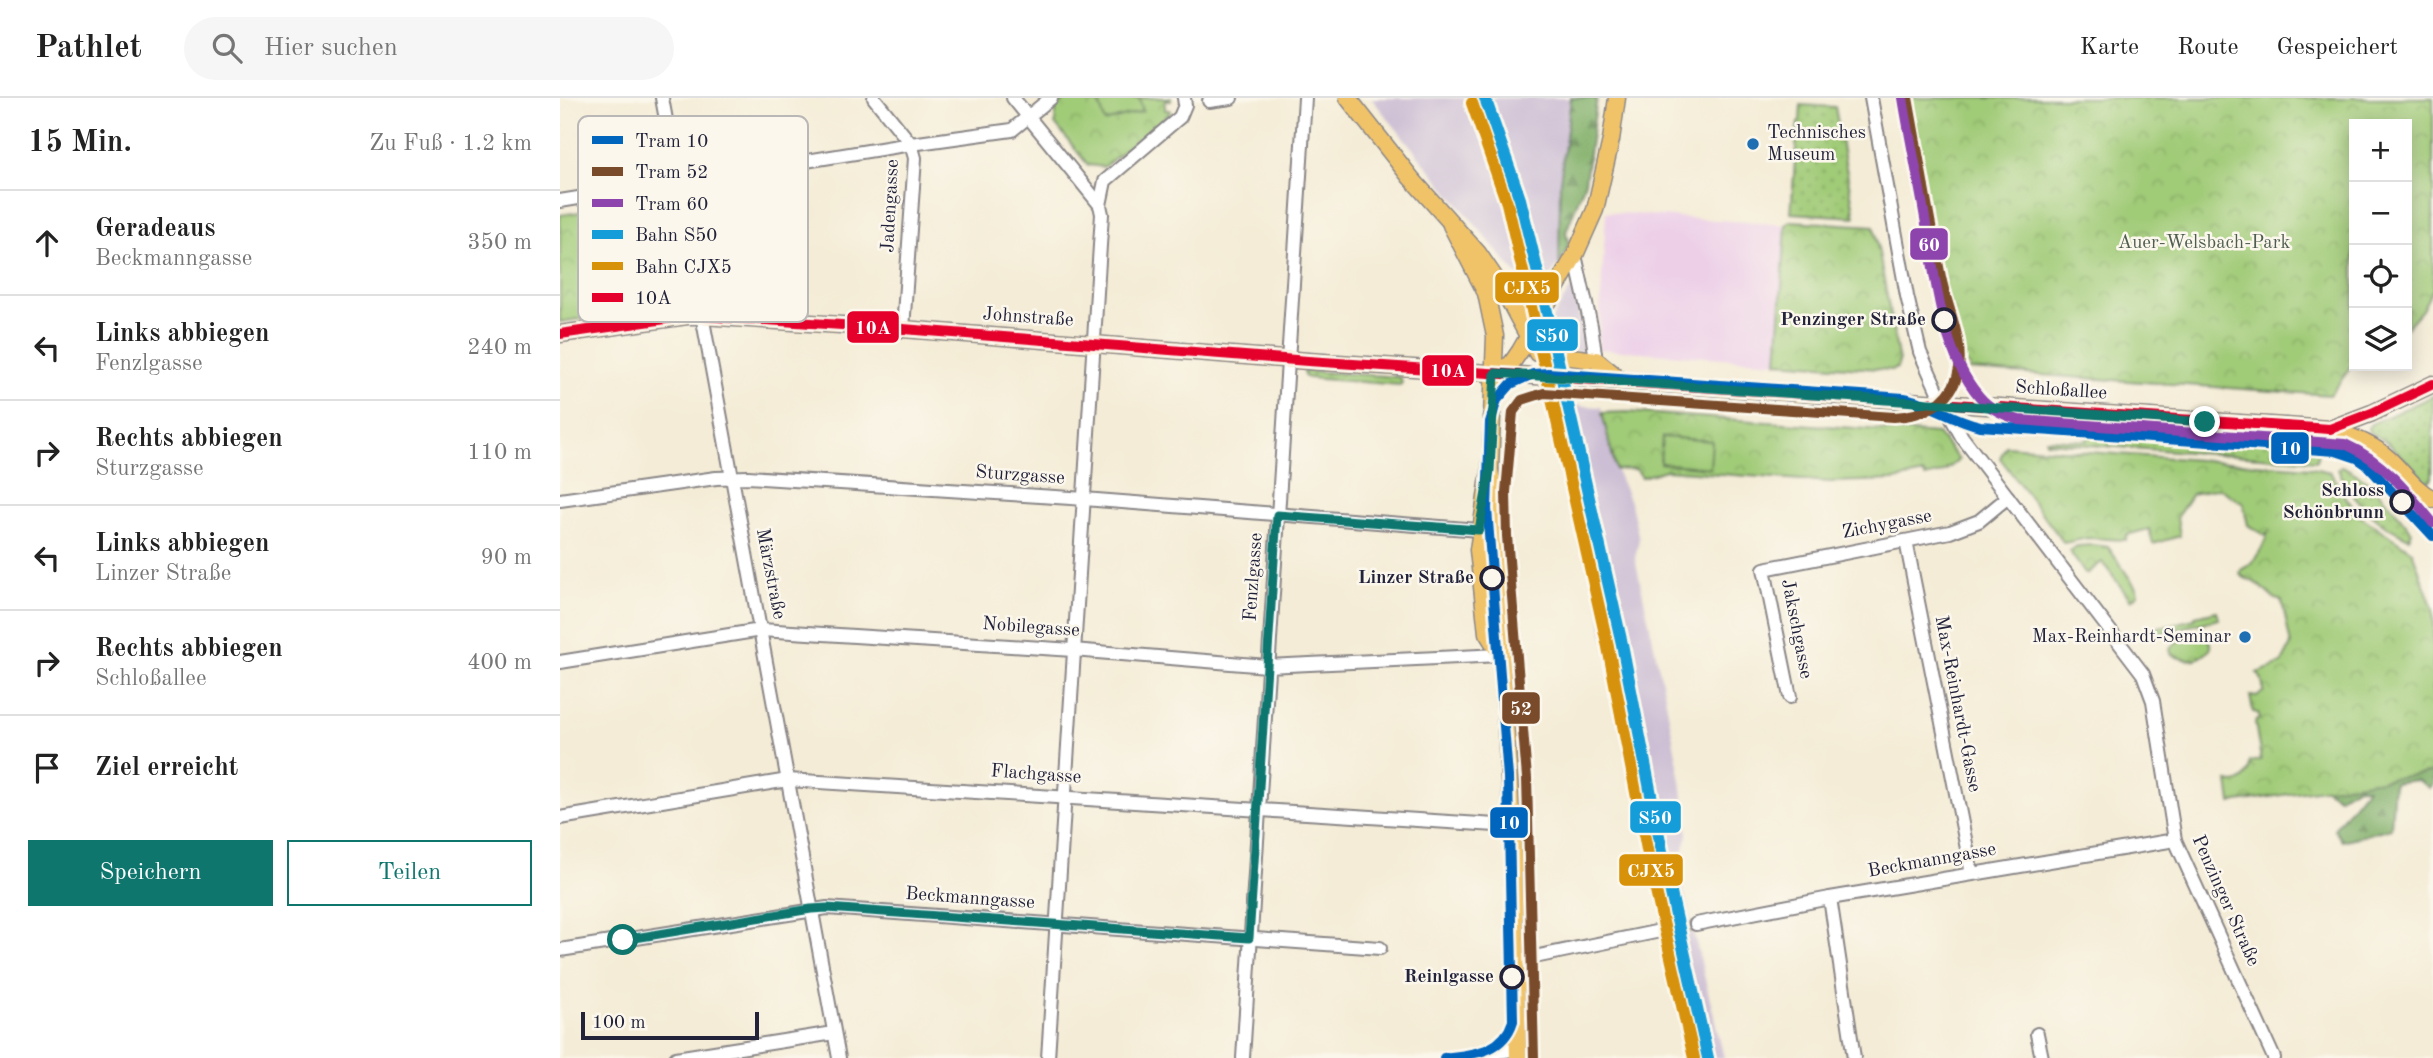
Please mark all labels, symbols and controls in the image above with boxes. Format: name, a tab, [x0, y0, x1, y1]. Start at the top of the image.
search box	[184, 17, 674, 80]
icon: search	[208, 29, 246, 67]
text: Pathlet	[35, 32, 142, 65]
text: Hier suchen	[264, 35, 398, 61]
text: Karte	[2080, 36, 2139, 60]
text: Route	[2177, 36, 2239, 60]
text: Gespeichert	[2277, 36, 2398, 60]
legend	[578, 116, 808, 322]
map controls	[2349, 119, 2412, 371]
button: +	[2349, 119, 2412, 182]
place label: Technisches Museum	[1767, 124, 1866, 165]
text: 15 Min.	[28, 128, 132, 158]
text: Zu Fuß · 1.2 km	[369, 132, 532, 155]
text: Tram 10	[635, 133, 708, 152]
marker: Technisches Museum	[1745, 136, 1761, 152]
street label: Jadengasse	[879, 159, 903, 253]
text: Tram 52	[635, 164, 708, 183]
button: −	[2349, 182, 2412, 245]
text: Tram 60	[635, 196, 708, 215]
text: Geradeaus	[95, 216, 215, 242]
icon: ahead	[28, 224, 66, 262]
text: Bahn S50	[635, 227, 717, 246]
line badge: 60	[1909, 227, 1949, 261]
text: 350 m	[467, 231, 532, 254]
park label: Auer-Welsbach-Park	[2118, 234, 2290, 253]
text: 60	[1918, 237, 1940, 256]
button: locate	[2349, 245, 2412, 308]
text: Beckmanngasse	[95, 247, 252, 270]
text: Bahn CJX5	[635, 259, 732, 278]
line badge: CJX5	[1494, 271, 1560, 304]
text: CJX5	[1503, 280, 1551, 299]
text: 10A	[635, 290, 672, 309]
street label: Johnstraße	[982, 305, 1074, 331]
marker: Penzinger Straße	[1932, 308, 1956, 332]
button: layers	[2349, 308, 2412, 371]
line badge: 10A	[846, 310, 900, 344]
place label: Penzinger Straße	[1780, 311, 1926, 330]
line badge: S50	[1526, 318, 1579, 352]
text: 10A	[855, 320, 891, 339]
text: Links abbiegen	[95, 321, 269, 347]
text: S50	[1535, 328, 1569, 347]
icon: left	[28, 329, 66, 367]
text: 240 m	[467, 336, 532, 359]
text: Fenzlgasse	[95, 352, 203, 375]
line badge: 10A	[1421, 354, 1475, 387]
text: 10A	[1430, 363, 1466, 382]
street label: Schloßallee	[2014, 378, 2108, 404]
route end	[2189, 406, 2220, 437]
text: Rechts abbiegen	[95, 426, 283, 452]
line badge: 10	[2270, 431, 2310, 465]
icon: right	[28, 434, 66, 472]
text: 110 m	[467, 441, 532, 464]
text: 10	[2279, 441, 2301, 460]
text: Sturzgasse	[95, 457, 203, 480]
street label: Sturzgasse	[975, 463, 1065, 489]
place label: Schloss Schönbrunn	[2283, 482, 2384, 523]
marker: Schloss Schönbrunn	[2390, 490, 2414, 514]
street label: Zichygasse	[1840, 507, 1934, 543]
street label: Märzstraße	[752, 527, 788, 621]
text: Links abbiegen	[95, 531, 269, 557]
street label: Fenzlgasse	[1241, 532, 1267, 622]
icon: left	[28, 539, 66, 577]
text: 90 m	[481, 546, 532, 569]
text: Linzer Straße	[95, 562, 231, 585]
marker: Linzer Straße	[1480, 566, 1504, 590]
place label: Linzer Straße	[1358, 569, 1474, 588]
street label: Jakschgasse	[1777, 577, 1815, 681]
street label: Max-Reinhardt-Gasse	[1931, 614, 1983, 794]
street label: Nobilegasse	[982, 615, 1080, 641]
place label: Max-Reinhardt-Seminar	[2032, 628, 2231, 647]
marker: Max-Reinhardt-Seminar	[2237, 629, 2253, 645]
text: Rechts abbiegen	[95, 636, 283, 662]
icon: right	[28, 644, 66, 682]
text: 400 m	[467, 651, 532, 674]
text: Schloßallee	[95, 667, 206, 690]
line badge: 52	[1501, 691, 1541, 725]
text: 52	[1510, 701, 1532, 720]
icon: arrive	[28, 749, 66, 787]
text: Ziel erreicht	[95, 755, 238, 781]
street label: Flachgasse	[990, 762, 1082, 788]
line badge: S50	[1629, 800, 1682, 834]
line badge: 10	[1489, 806, 1529, 839]
text: S50	[1638, 810, 1672, 829]
text: 10	[1498, 815, 1520, 834]
street label: Penzinger Straße	[2188, 833, 2262, 969]
button: Speichern	[28, 840, 273, 906]
button: Teilen	[287, 840, 532, 906]
street label: Beckmanngasse	[1866, 840, 1998, 882]
line badge: CJX5	[1618, 853, 1684, 887]
text: CJX5	[1627, 863, 1675, 882]
street label: Beckmanngasse	[905, 885, 1035, 913]
route start	[607, 924, 638, 955]
marker: Reinlgasse	[1500, 965, 1524, 989]
place label: Reinlgasse	[1404, 968, 1494, 987]
scale bar	[581, 1009, 760, 1041]
text: 100 m	[592, 1014, 645, 1033]

